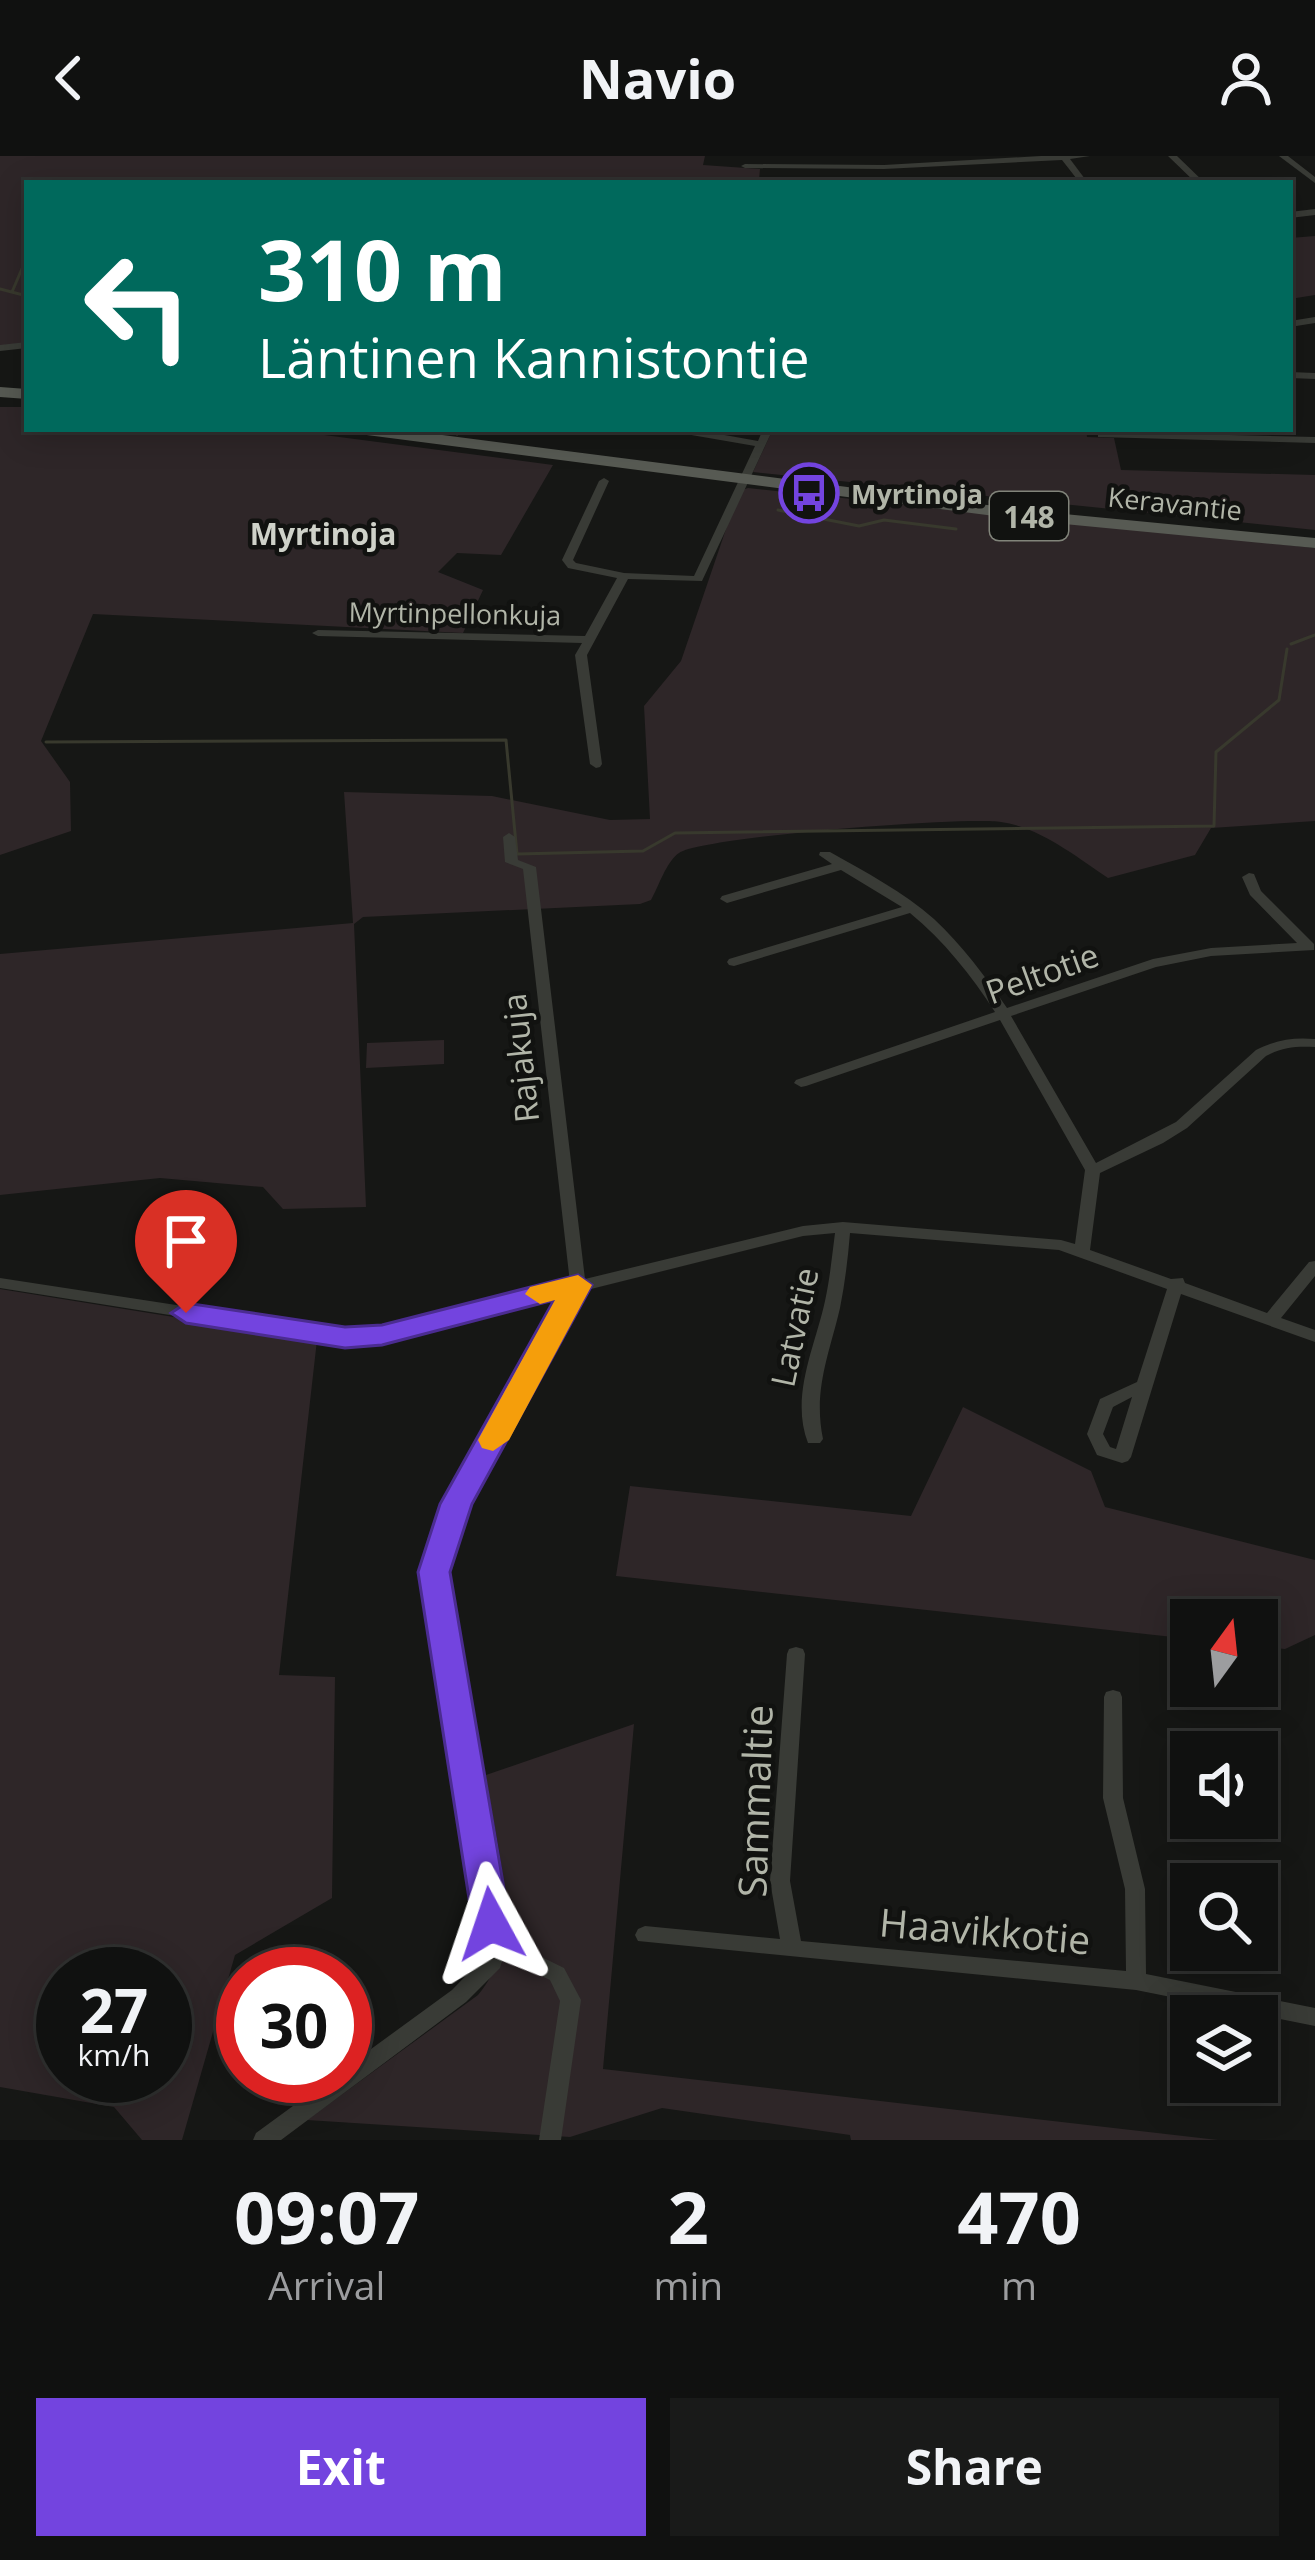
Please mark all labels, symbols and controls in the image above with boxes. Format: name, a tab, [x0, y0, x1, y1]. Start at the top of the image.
text: Navio	[579, 41, 736, 115]
icon: back	[36, 45, 102, 111]
icon: person	[1213, 45, 1279, 111]
text: 310 m	[258, 211, 506, 326]
icon: left	[60, 228, 216, 384]
text: Läntinen Kannistontie	[258, 320, 810, 394]
bus stop icon: Myrtinoja	[778, 462, 840, 524]
place label: Myrtinoja	[851, 475, 983, 512]
street label: Keravantie	[1106, 478, 1244, 528]
road number: 148	[990, 492, 1068, 540]
district label: Myrtinoja	[250, 513, 396, 554]
street label: Myrtinpellonkuja	[348, 593, 562, 633]
street label: Peltotie	[979, 932, 1105, 1014]
street label: Rajakuja	[491, 991, 549, 1125]
pin	[135, 1190, 237, 1313]
icon: arrive	[153, 1208, 219, 1274]
street label: Latvatie	[759, 1263, 829, 1391]
north arrow	[1170, 1599, 1278, 1707]
map controls	[1170, 1599, 1278, 2103]
street label: Sammaltie	[724, 1704, 784, 1898]
button: sound	[1170, 1731, 1278, 1839]
position arrow	[428, 1861, 554, 1987]
button: search	[1170, 1863, 1278, 1971]
street label: Haavikkotie	[877, 1894, 1093, 1966]
speed limit sign: 30	[216, 1947, 372, 2103]
text: 27	[80, 1969, 148, 2051]
button: layers	[1170, 1995, 1278, 2103]
text: km/h	[78, 2034, 150, 2075]
text: 09:07	[234, 2167, 419, 2265]
text: 2	[668, 2167, 709, 2265]
text: 470	[957, 2167, 1081, 2265]
text: Arrival	[268, 2258, 385, 2311]
text: min	[653, 2258, 723, 2311]
text: m	[1001, 2258, 1037, 2311]
button: Exit	[36, 2398, 646, 2536]
button: Share	[670, 2398, 1279, 2536]

